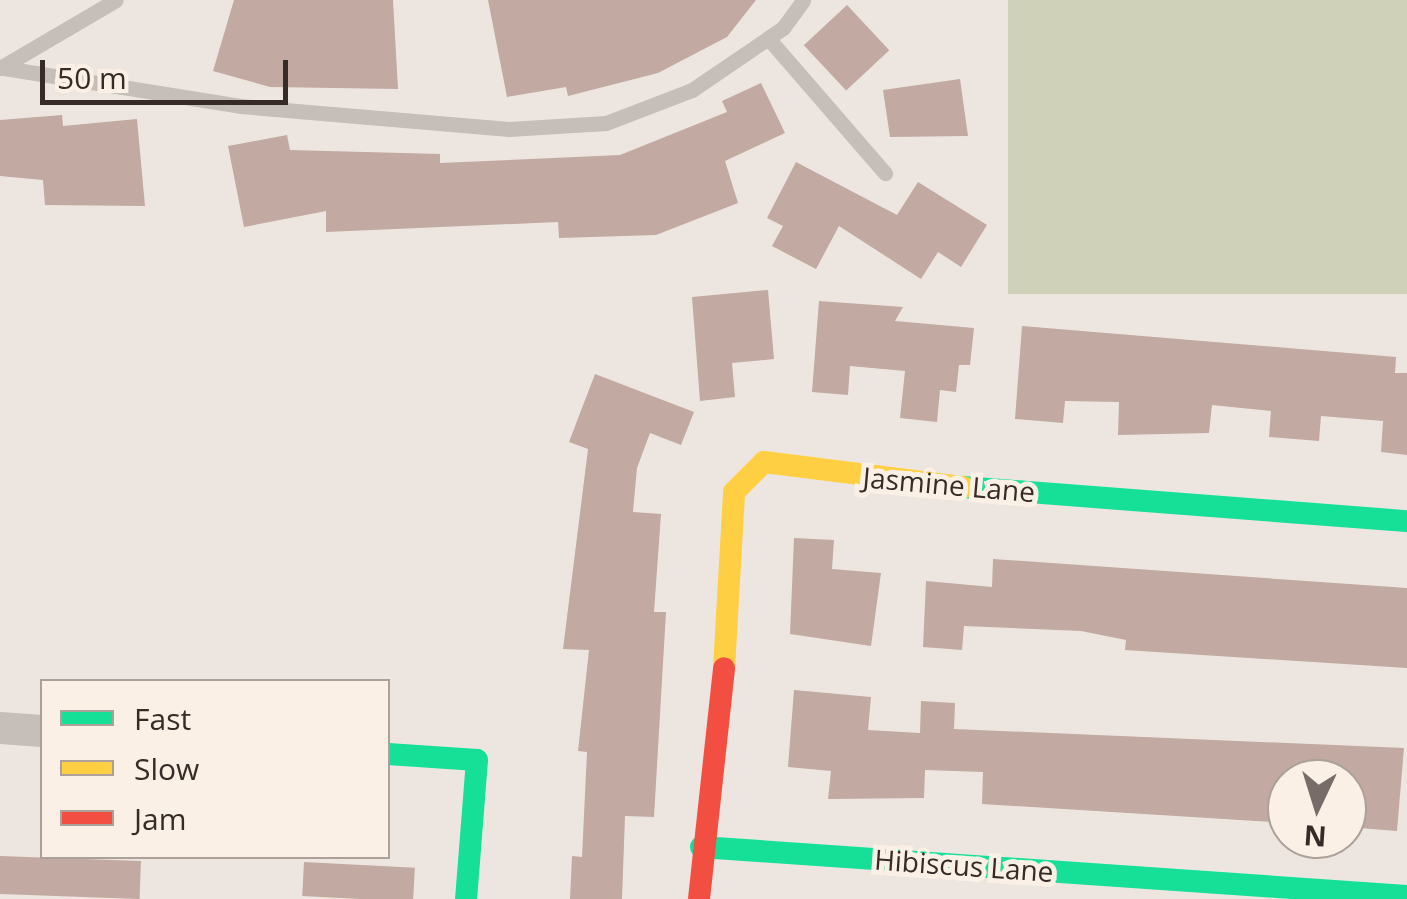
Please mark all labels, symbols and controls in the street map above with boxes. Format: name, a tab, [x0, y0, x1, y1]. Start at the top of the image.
scale bar	[45, 40, 292, 102]
text: 50 m	[57, 57, 127, 98]
street label: Jasmine Lane	[862, 460, 1036, 508]
legend	[40, 679, 390, 859]
text: Fast	[134, 698, 191, 739]
text: Slow	[134, 748, 199, 789]
north arrow	[1267, 759, 1367, 859]
text: Jam	[134, 798, 187, 839]
text: N	[1302, 817, 1328, 857]
street label: Hibiscus Lane	[873, 842, 1055, 888]

